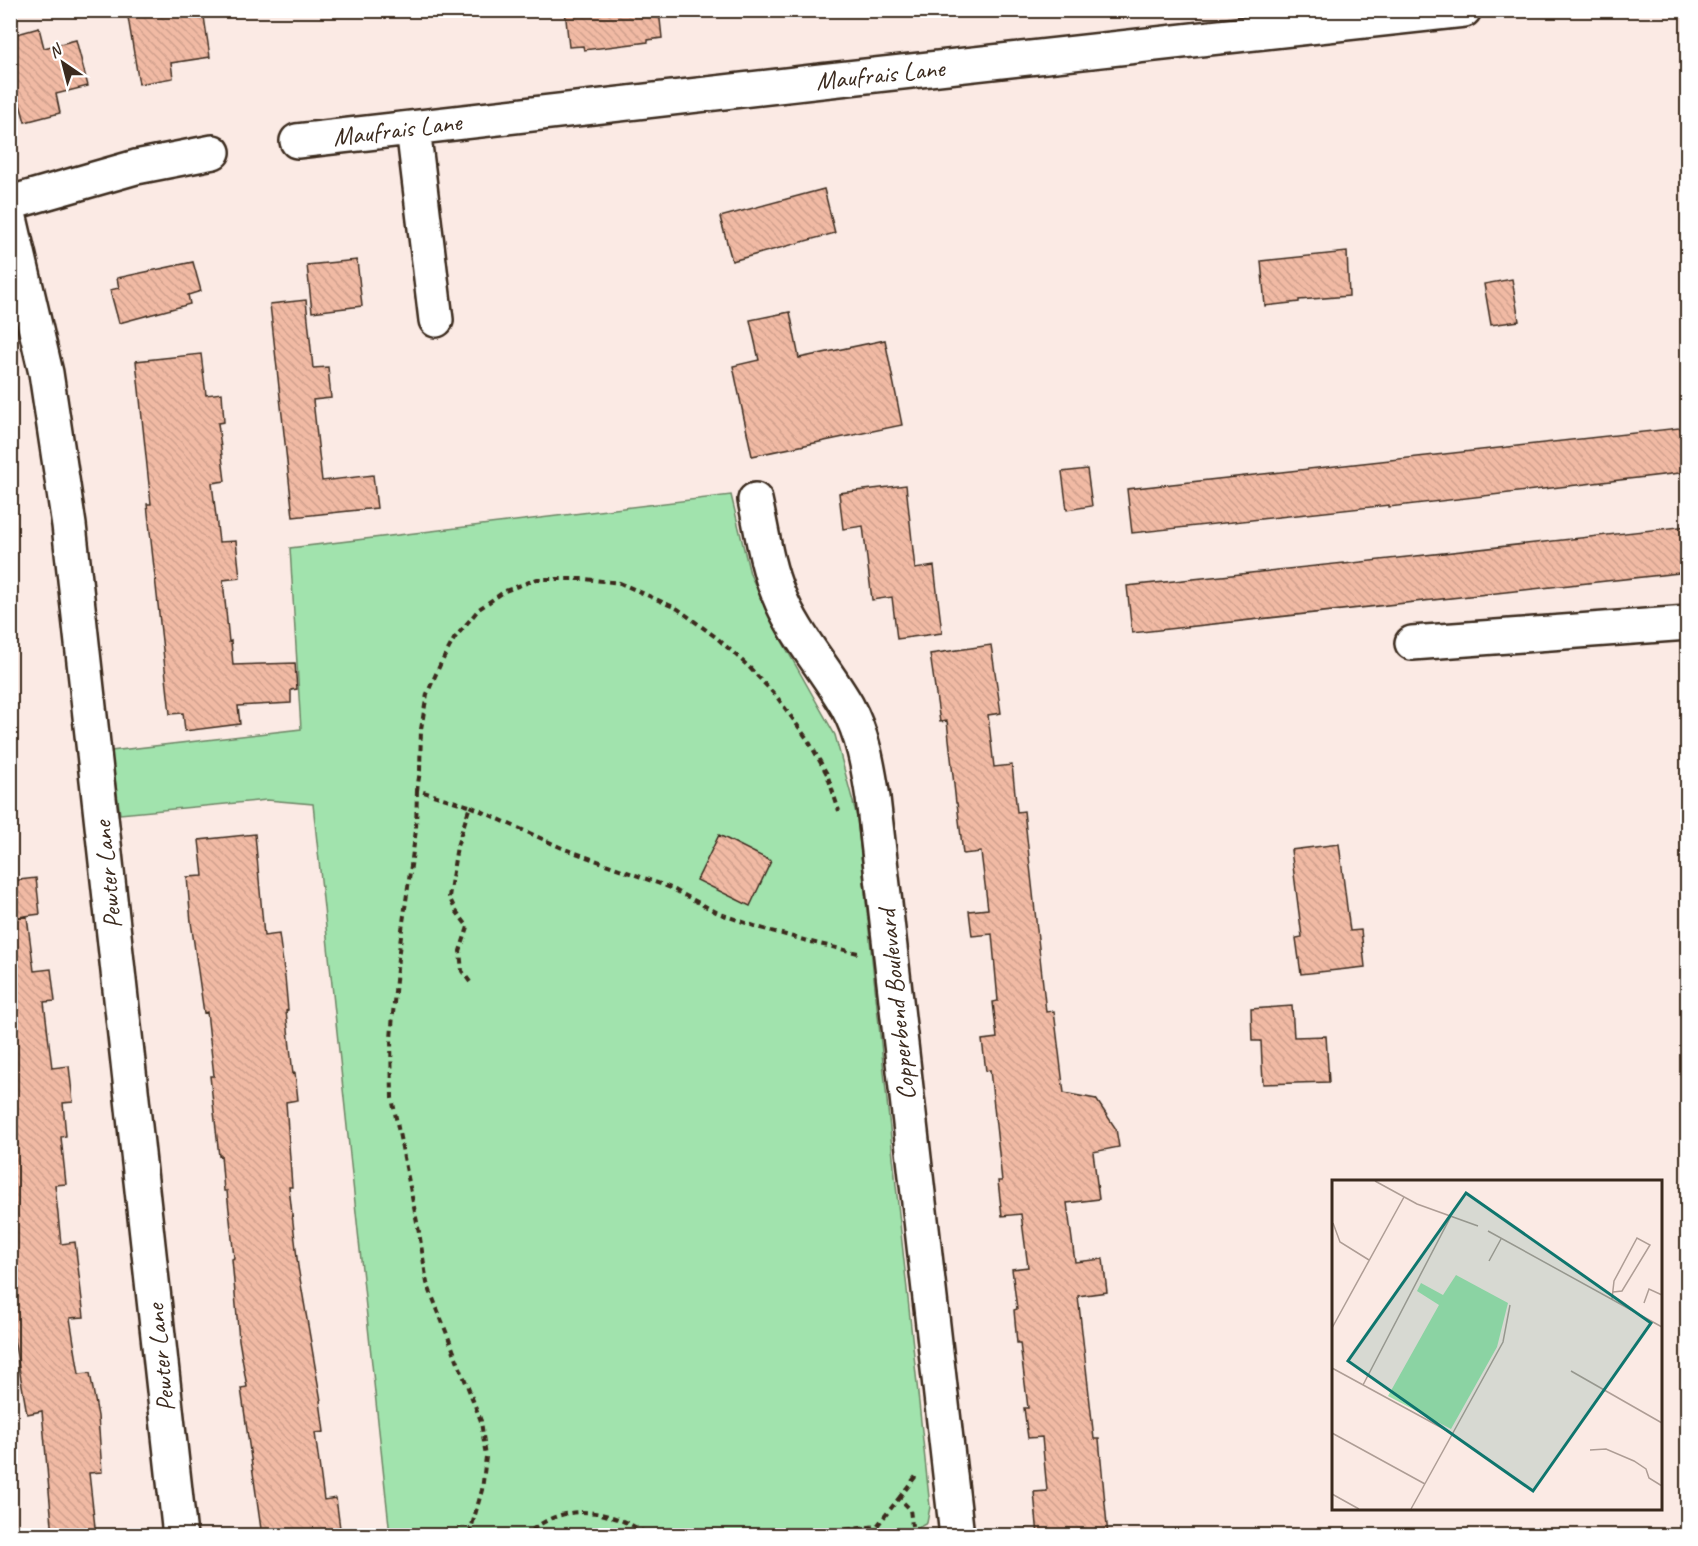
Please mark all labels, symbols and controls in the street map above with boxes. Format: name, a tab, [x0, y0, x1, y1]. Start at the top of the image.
north arrow	[33, 33, 93, 93]
text: N	[45, 39, 67, 63]
street label: Maufrais Lane	[814, 51, 947, 98]
street label: Maufrais Lane	[331, 105, 465, 154]
street label: Pewter Lane	[85, 817, 130, 930]
street label: Copperbend Boulevard	[870, 904, 923, 1102]
inset map	[1332, 1180, 1662, 1510]
street label: Pewter Lane	[138, 1300, 183, 1413]

